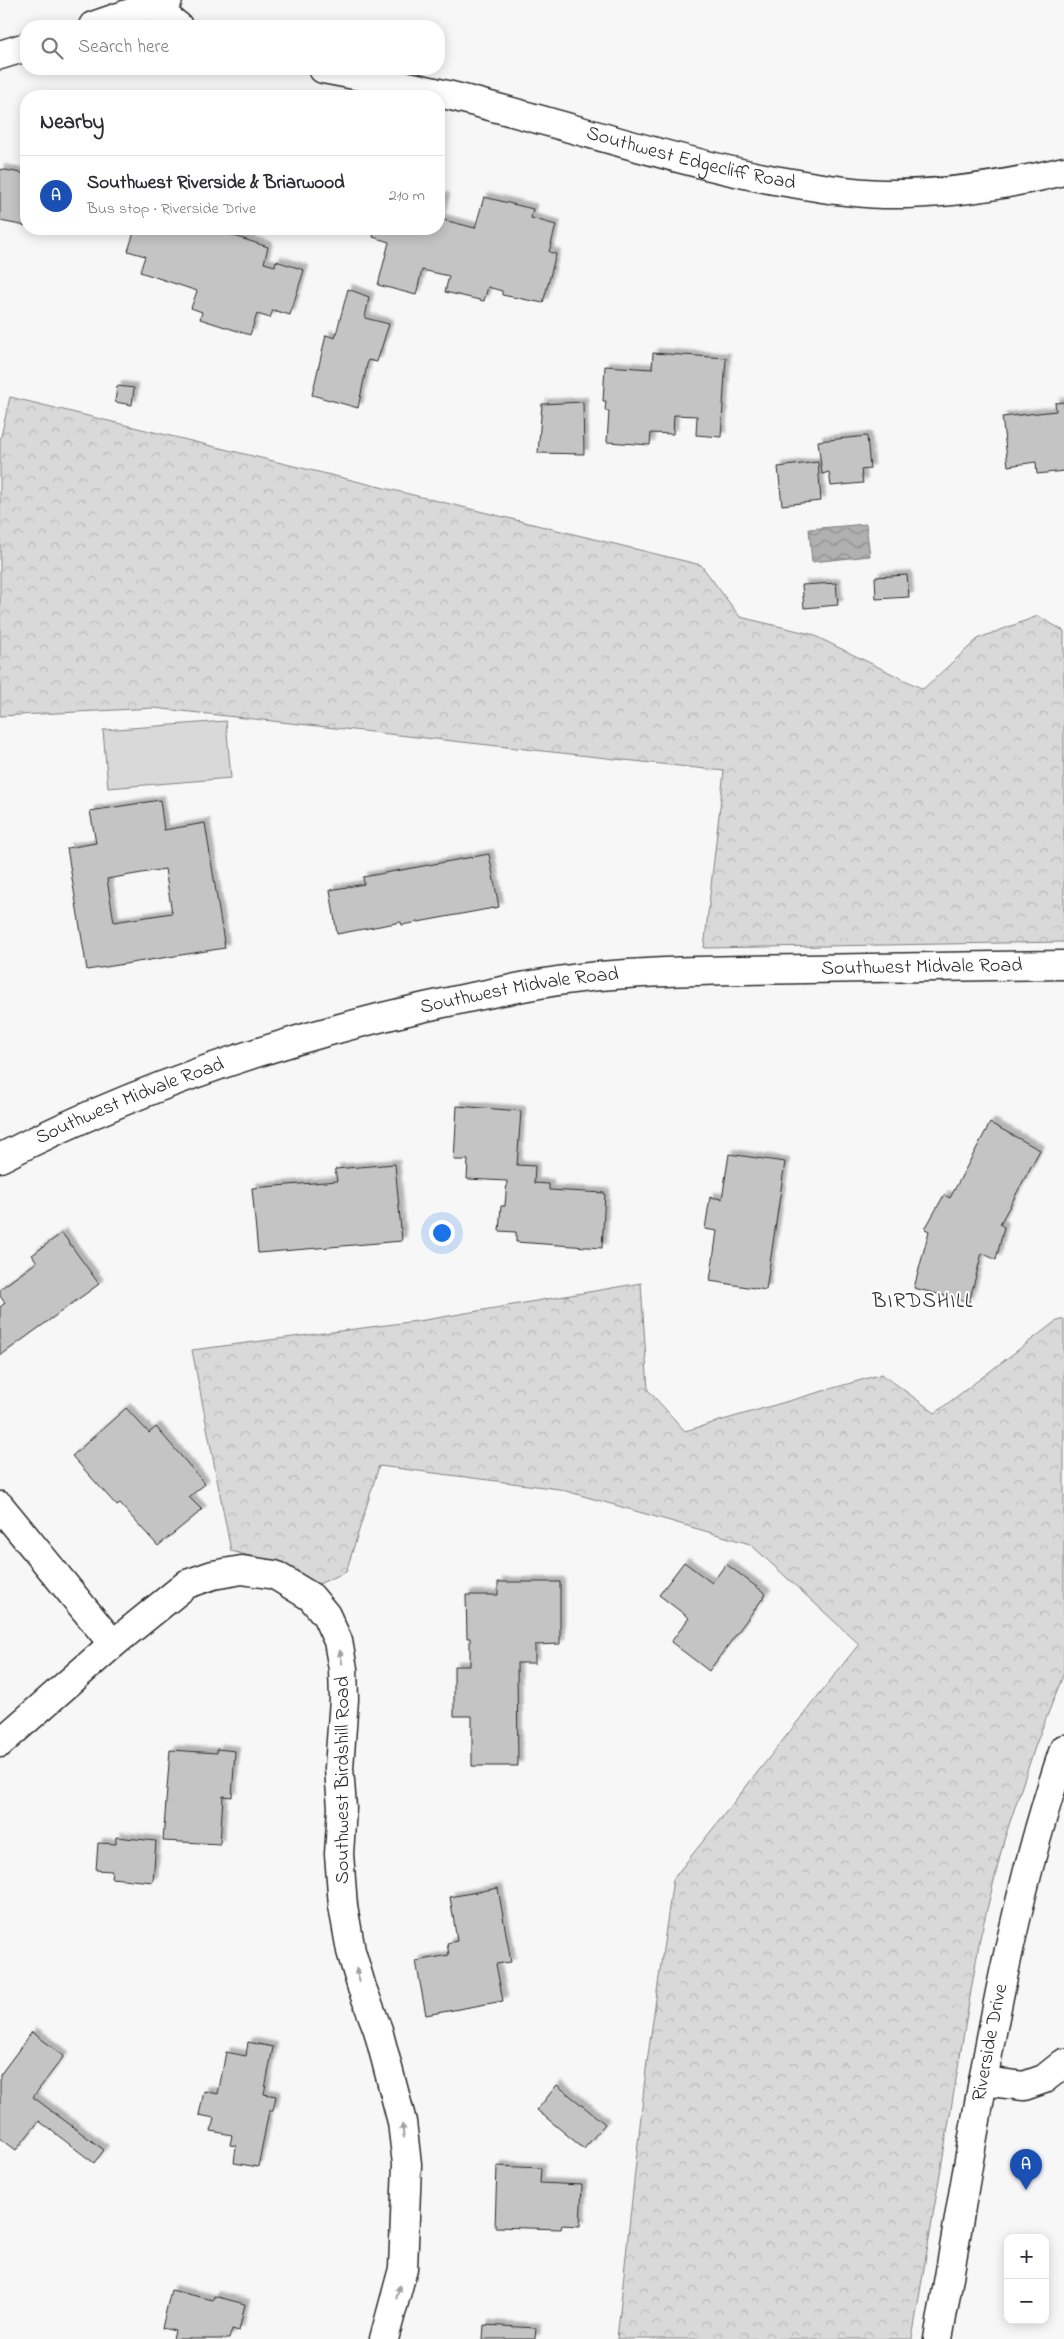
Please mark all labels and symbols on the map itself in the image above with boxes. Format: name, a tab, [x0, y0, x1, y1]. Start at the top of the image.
street label: Southwest Edgecliff Road	[583, 119, 798, 198]
street label: Southwest Midvale Road	[821, 951, 1023, 983]
street label: Southwest Midvale Road	[417, 960, 619, 1022]
street label: Southwest Midvale Road	[31, 1050, 228, 1153]
your location	[429, 1220, 455, 1246]
district label: BIRDSHILL	[871, 1287, 974, 1317]
one-way arrow	[337, 1649, 345, 1665]
street label: Southwest Birdshill Road	[329, 1676, 358, 1884]
one-way arrow	[354, 1967, 362, 1982]
street label: Riverside Drive	[965, 1981, 1016, 2104]
one-way arrow	[399, 2122, 407, 2138]
pin: A	[1010, 2149, 1042, 2190]
one-way arrow	[394, 2285, 402, 2300]

